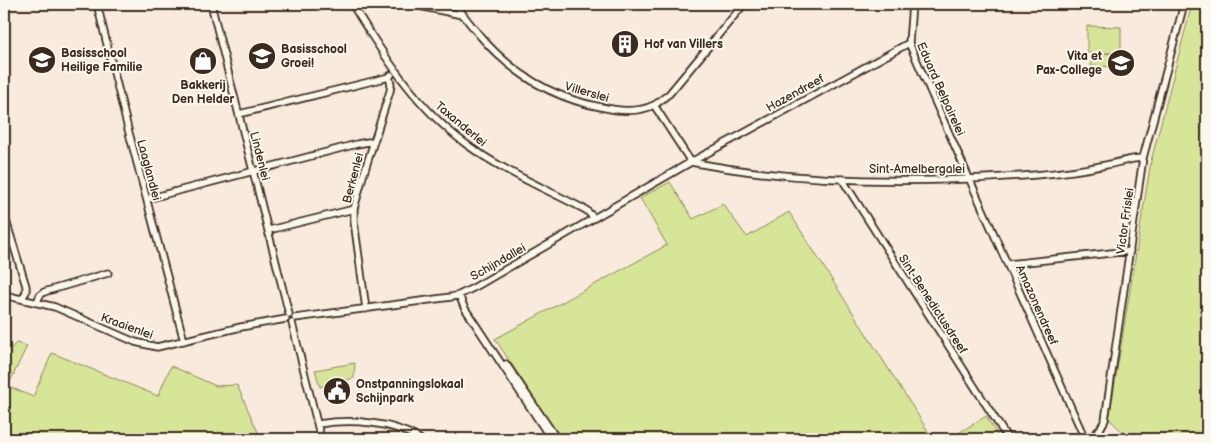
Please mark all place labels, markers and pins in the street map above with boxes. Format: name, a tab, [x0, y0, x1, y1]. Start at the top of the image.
building icon: Hof van Villers	[610, 29, 640, 59]
place label: Hof van Villers	[644, 37, 723, 52]
school or university icon: Basisschool Groei!	[247, 41, 277, 71]
place label: Basisschool Groei!	[281, 42, 347, 71]
school or university icon: Basisschool Heilige Familie	[27, 45, 57, 75]
place label: Basisschool Heilige Familie	[61, 46, 143, 75]
shop icon: Bakkerij Den Helder	[188, 46, 218, 76]
school or university icon: Vita et Pax-College	[1106, 48, 1136, 78]
place label: Vita et Pax-College	[1036, 49, 1102, 78]
place label: Bakkerij Den Helder	[172, 78, 235, 107]
public building icon: Onstpanningslokaal Schijnpark	[322, 376, 352, 406]
place label: Onstpanningslokaal Schijnpark	[356, 377, 464, 406]

